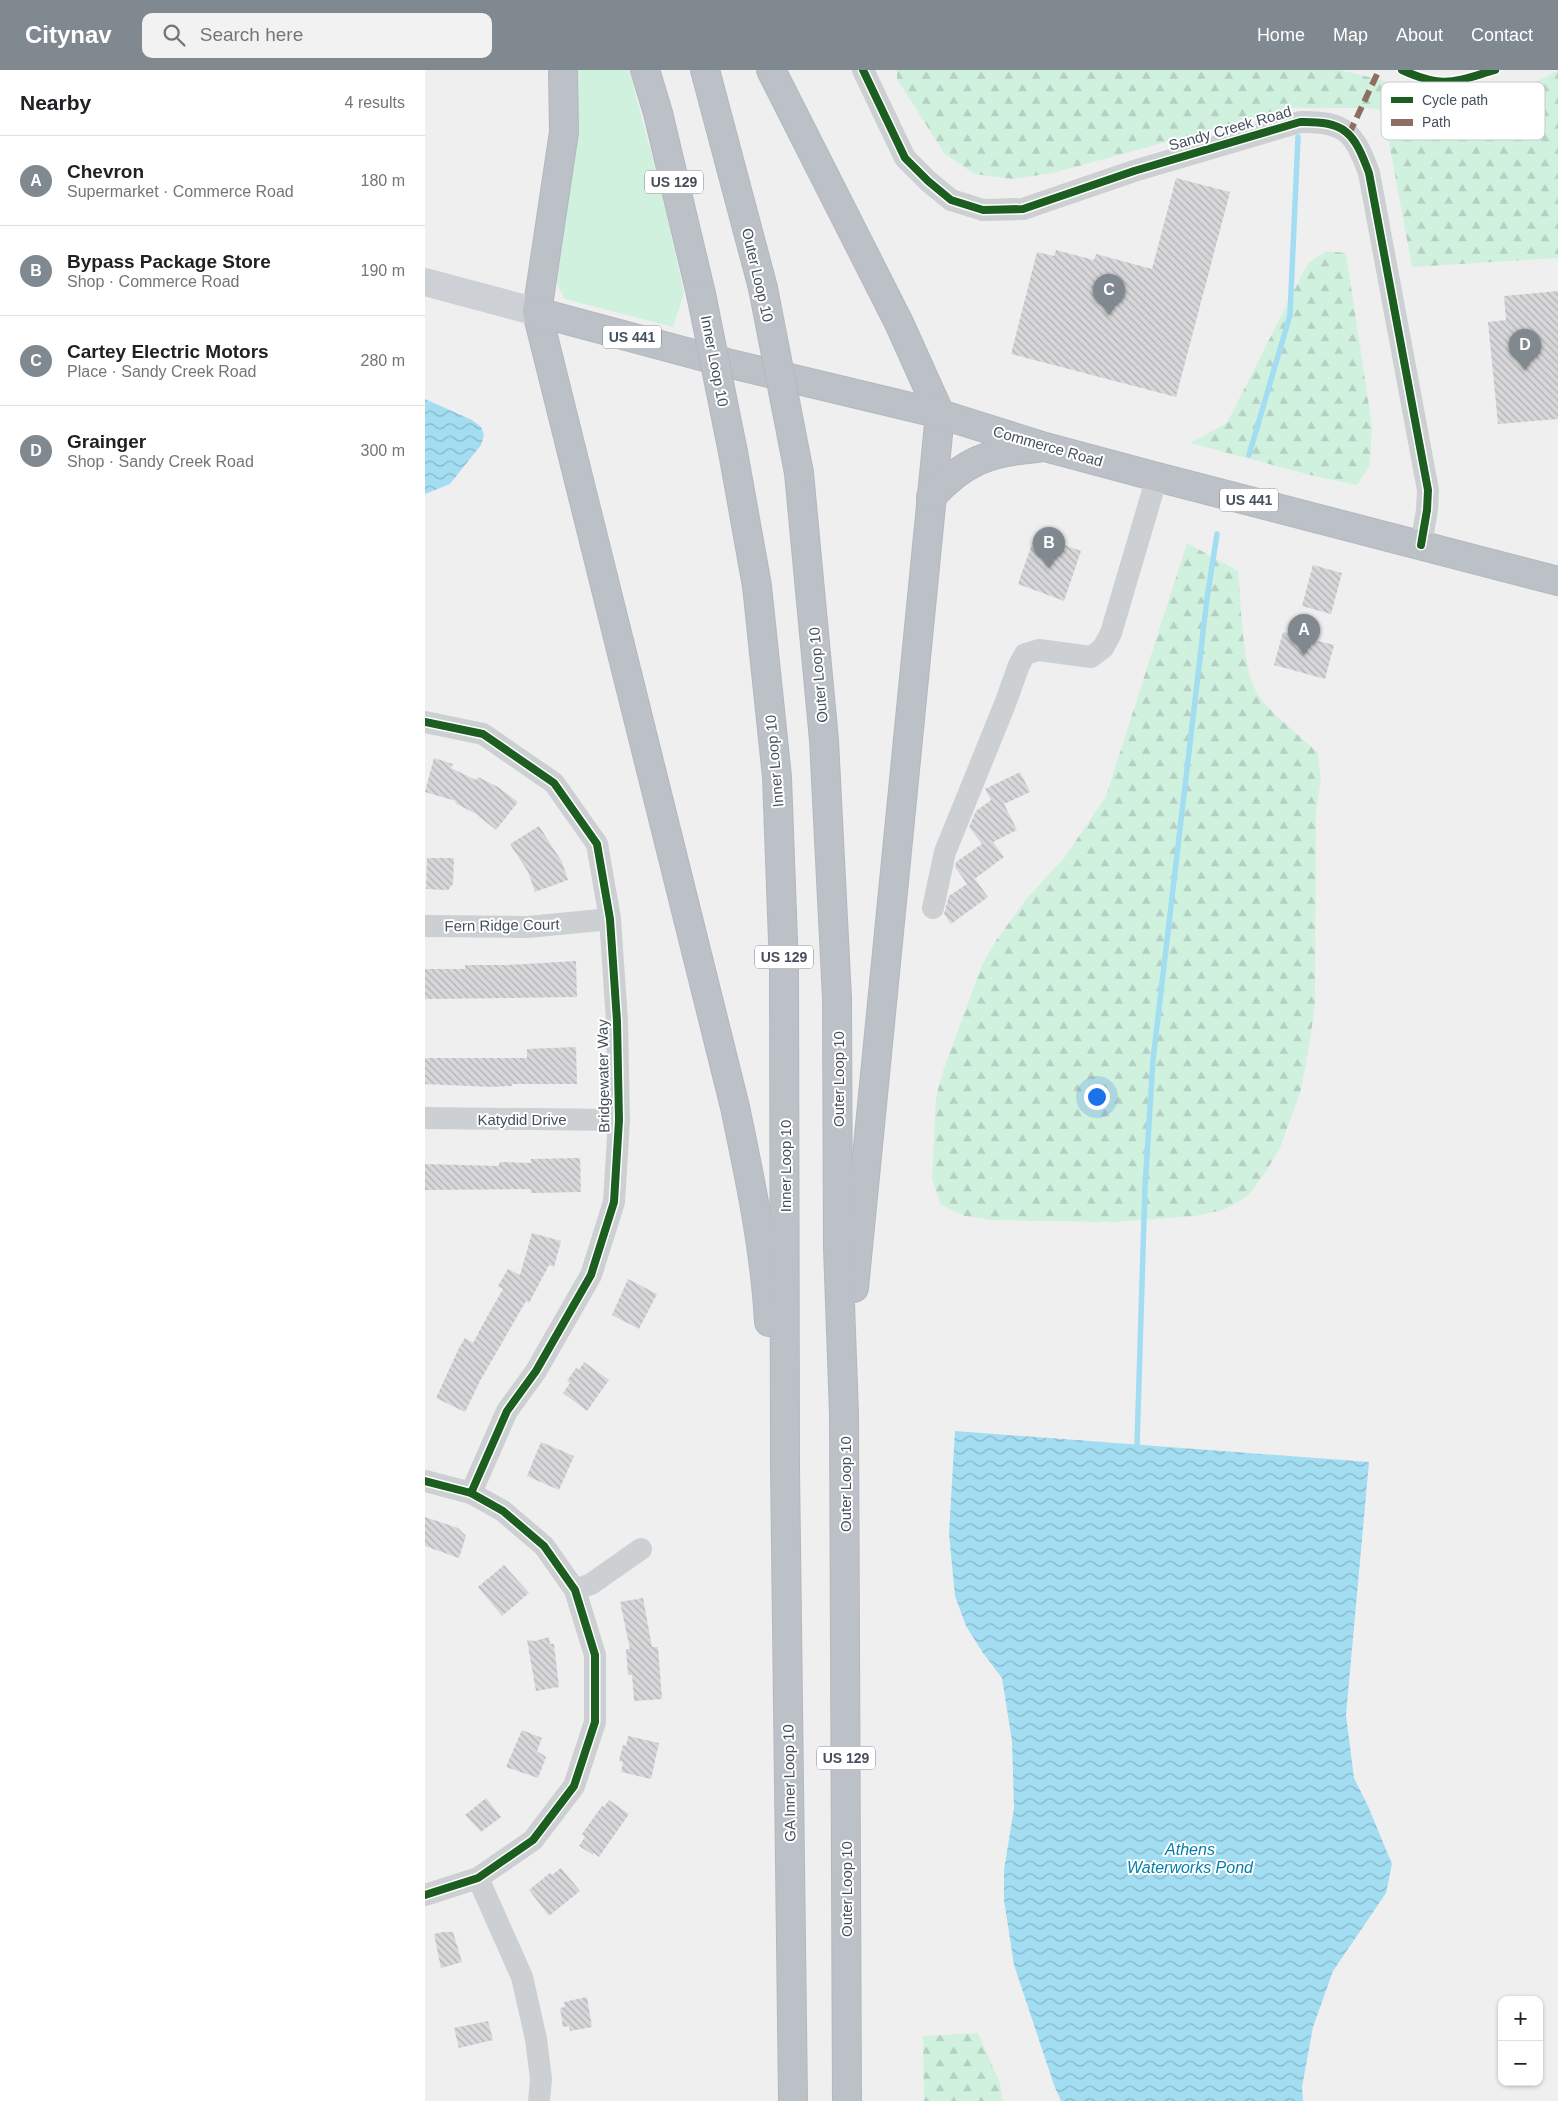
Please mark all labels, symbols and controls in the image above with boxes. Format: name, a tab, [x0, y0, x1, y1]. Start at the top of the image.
search box	[142, 13, 492, 58]
text: Citynav	[25, 21, 112, 48]
icon: search	[160, 21, 188, 49]
text: Search here	[200, 24, 303, 45]
text: Home	[1257, 25, 1305, 45]
text: Map	[1333, 25, 1368, 45]
text: About	[1396, 25, 1443, 45]
text: Contact	[1471, 25, 1533, 45]
legend	[1381, 82, 1545, 140]
text: Nearby	[20, 91, 91, 114]
text: Cycle path	[1422, 92, 1488, 108]
text: 4 results	[345, 94, 405, 111]
street label: Sandy Creek Road	[1167, 102, 1293, 154]
text: Path	[1422, 114, 1451, 130]
text: Chevron	[67, 161, 144, 182]
road number: US 129	[645, 170, 703, 194]
text: A	[30, 172, 42, 189]
text: 180 m	[361, 172, 405, 189]
text: Supermarket · Commerce Road	[67, 183, 294, 200]
street label: Outer Loop 10	[739, 226, 777, 324]
text: Bypass Package Store	[67, 251, 271, 272]
text: B	[30, 262, 42, 279]
text: 190 m	[361, 262, 405, 279]
text: Shop · Commerce Road	[67, 273, 240, 290]
pin: C	[1093, 274, 1125, 315]
street label: Inner Loop 10	[698, 314, 732, 408]
road number: US 441	[603, 326, 661, 348]
pin: D	[1509, 329, 1541, 370]
text: Cartey Electric Motors	[67, 341, 269, 362]
text: C	[30, 352, 42, 369]
text: 280 m	[361, 352, 405, 369]
text: Place · Sandy Creek Road	[67, 363, 256, 380]
street label: Commerce Road	[991, 422, 1105, 470]
text: Grainger	[67, 431, 146, 452]
text: D	[30, 442, 42, 459]
text: 300 m	[361, 442, 405, 459]
text: Shop · Sandy Creek Road	[67, 453, 254, 470]
road number: US 441	[1220, 488, 1278, 512]
pin: B	[1033, 527, 1065, 568]
pin: A	[1288, 614, 1320, 655]
street label: Outer Loop 10	[805, 626, 831, 724]
street label: Inner Loop 10	[761, 714, 787, 808]
street label: Fern Ridge Court	[444, 915, 560, 935]
road number: US 129	[755, 946, 813, 969]
street label: Bridgewater Way	[594, 1019, 612, 1133]
street label: Outer Loop 10	[830, 1031, 847, 1127]
your location	[1084, 1084, 1110, 1110]
street label: Katydid Drive	[477, 1111, 567, 1128]
street label: Inner Loop 10	[777, 1120, 794, 1212]
street label: Outer Loop 10	[837, 1436, 854, 1532]
street label: GA Inner Loop 10	[779, 1724, 799, 1842]
road number: US 129	[817, 1746, 875, 1770]
street label: Outer Loop 10	[838, 1841, 855, 1937]
water label: Athens Waterworks Pond	[1127, 1841, 1254, 1876]
map controls	[1498, 1996, 1543, 2086]
button: +	[1498, 1996, 1543, 2041]
button: −	[1498, 2041, 1543, 2086]

